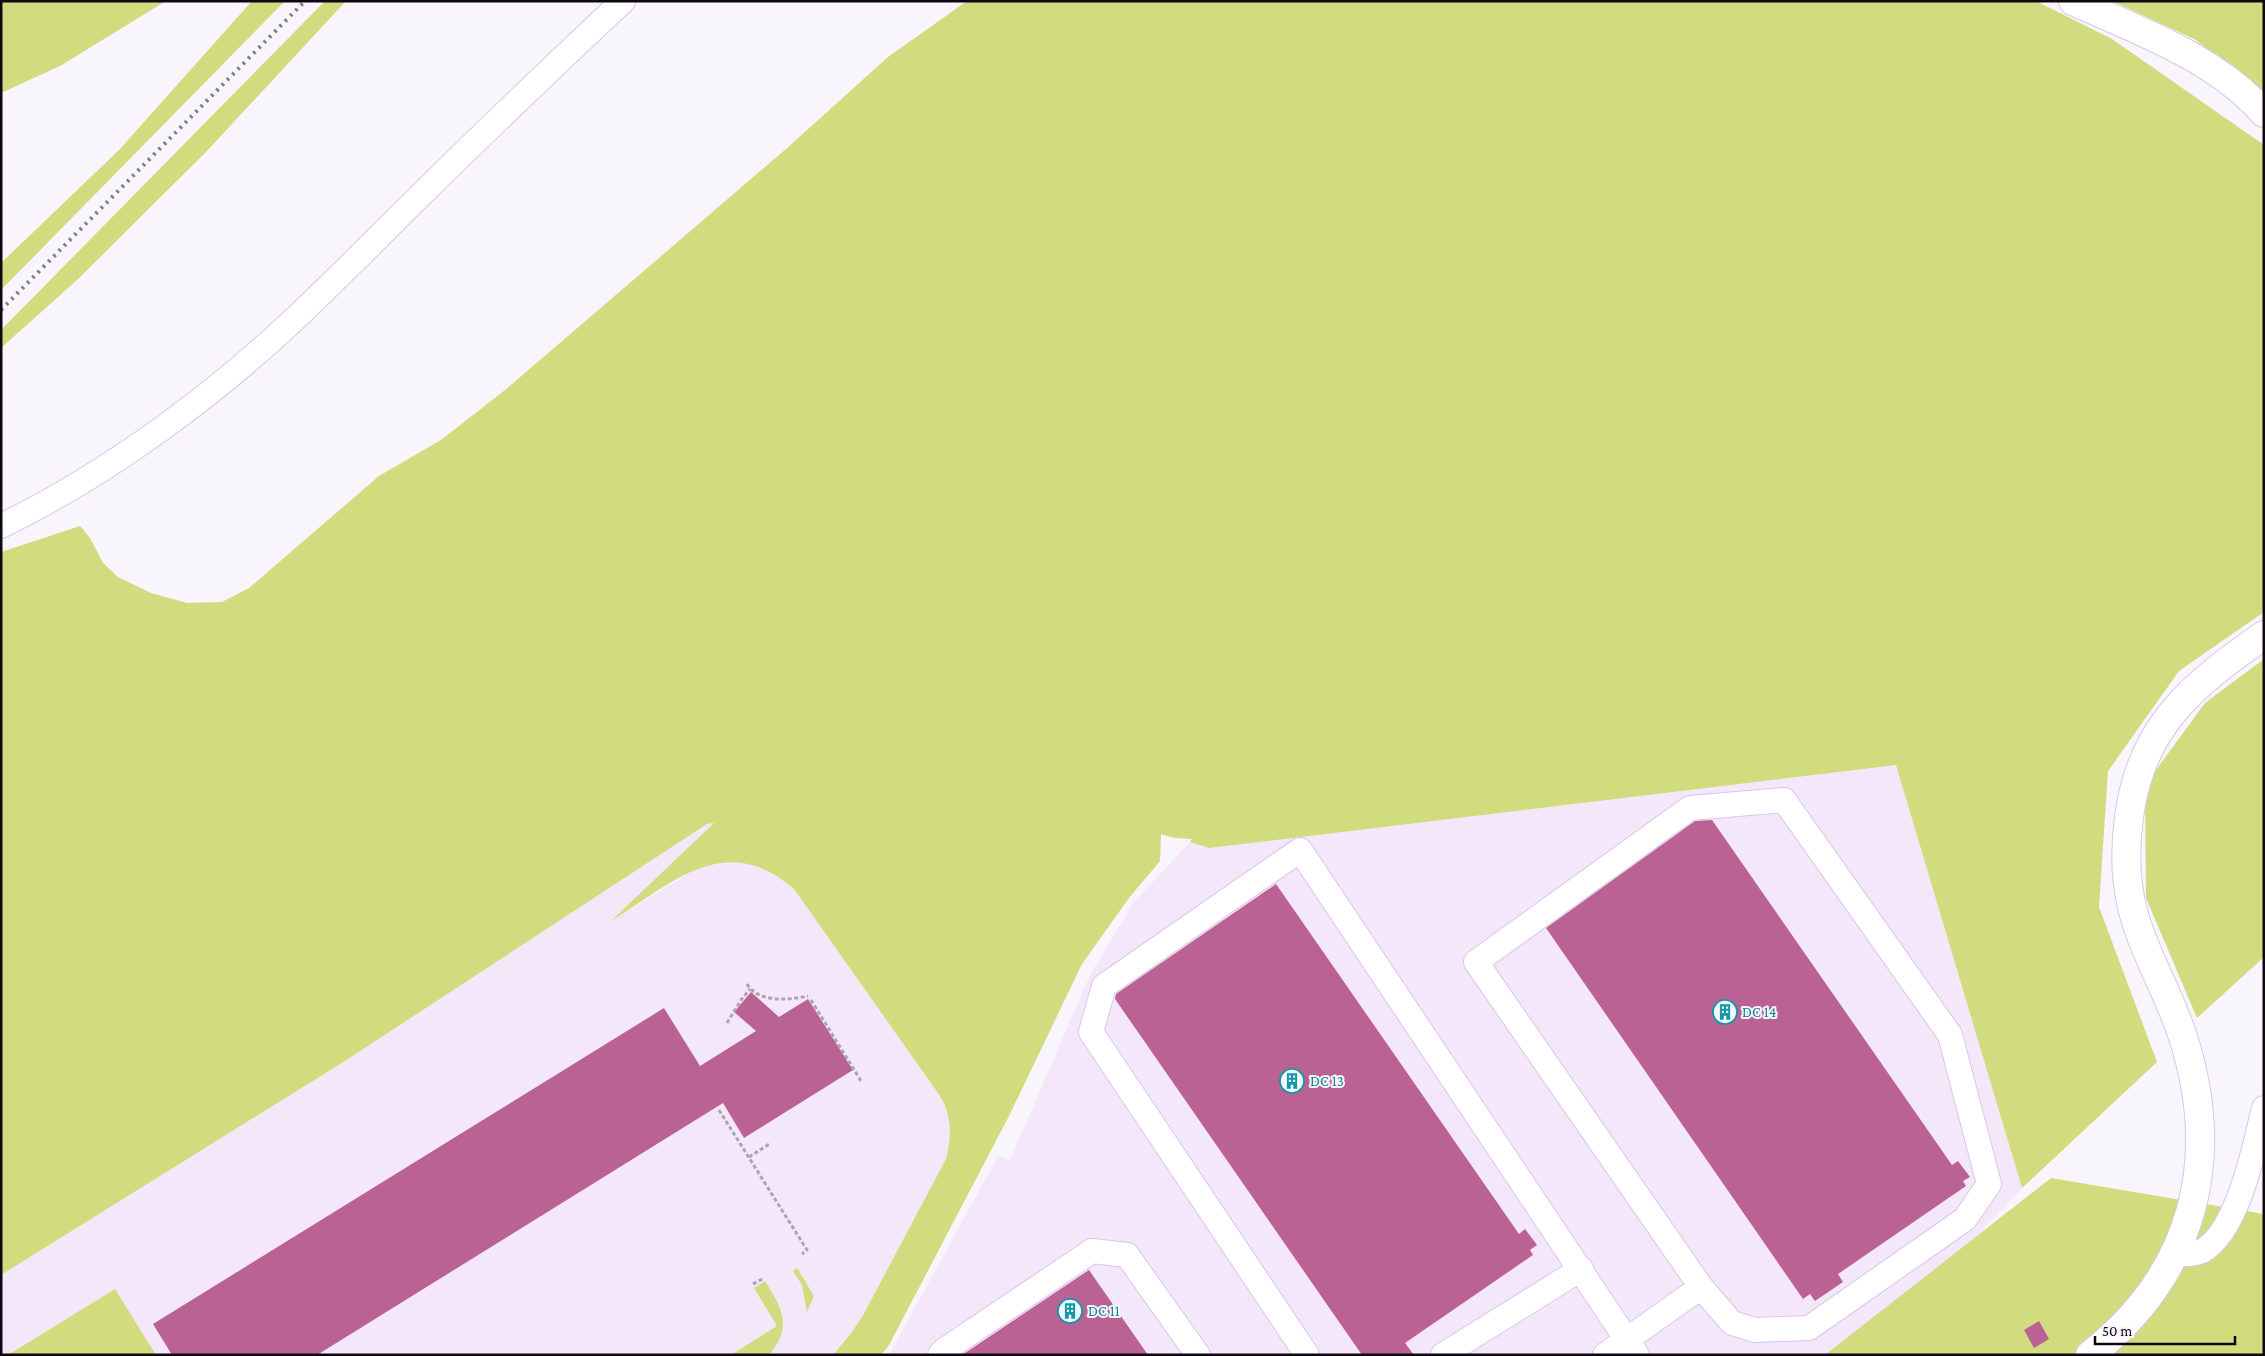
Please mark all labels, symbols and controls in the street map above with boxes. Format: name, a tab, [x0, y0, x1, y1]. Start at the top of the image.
building icon: DC 14	[1712, 999, 1738, 1025]
place label: DC 14	[1742, 1004, 1776, 1020]
building icon: DC 13	[1279, 1068, 1305, 1094]
place label: DC 13	[1310, 1073, 1344, 1089]
building icon: DC 11	[1057, 1298, 1083, 1324]
place label: DC 11	[1088, 1303, 1120, 1319]
scale bar	[2095, 1314, 2235, 1346]
text: 50 m	[2102, 1323, 2132, 1339]

